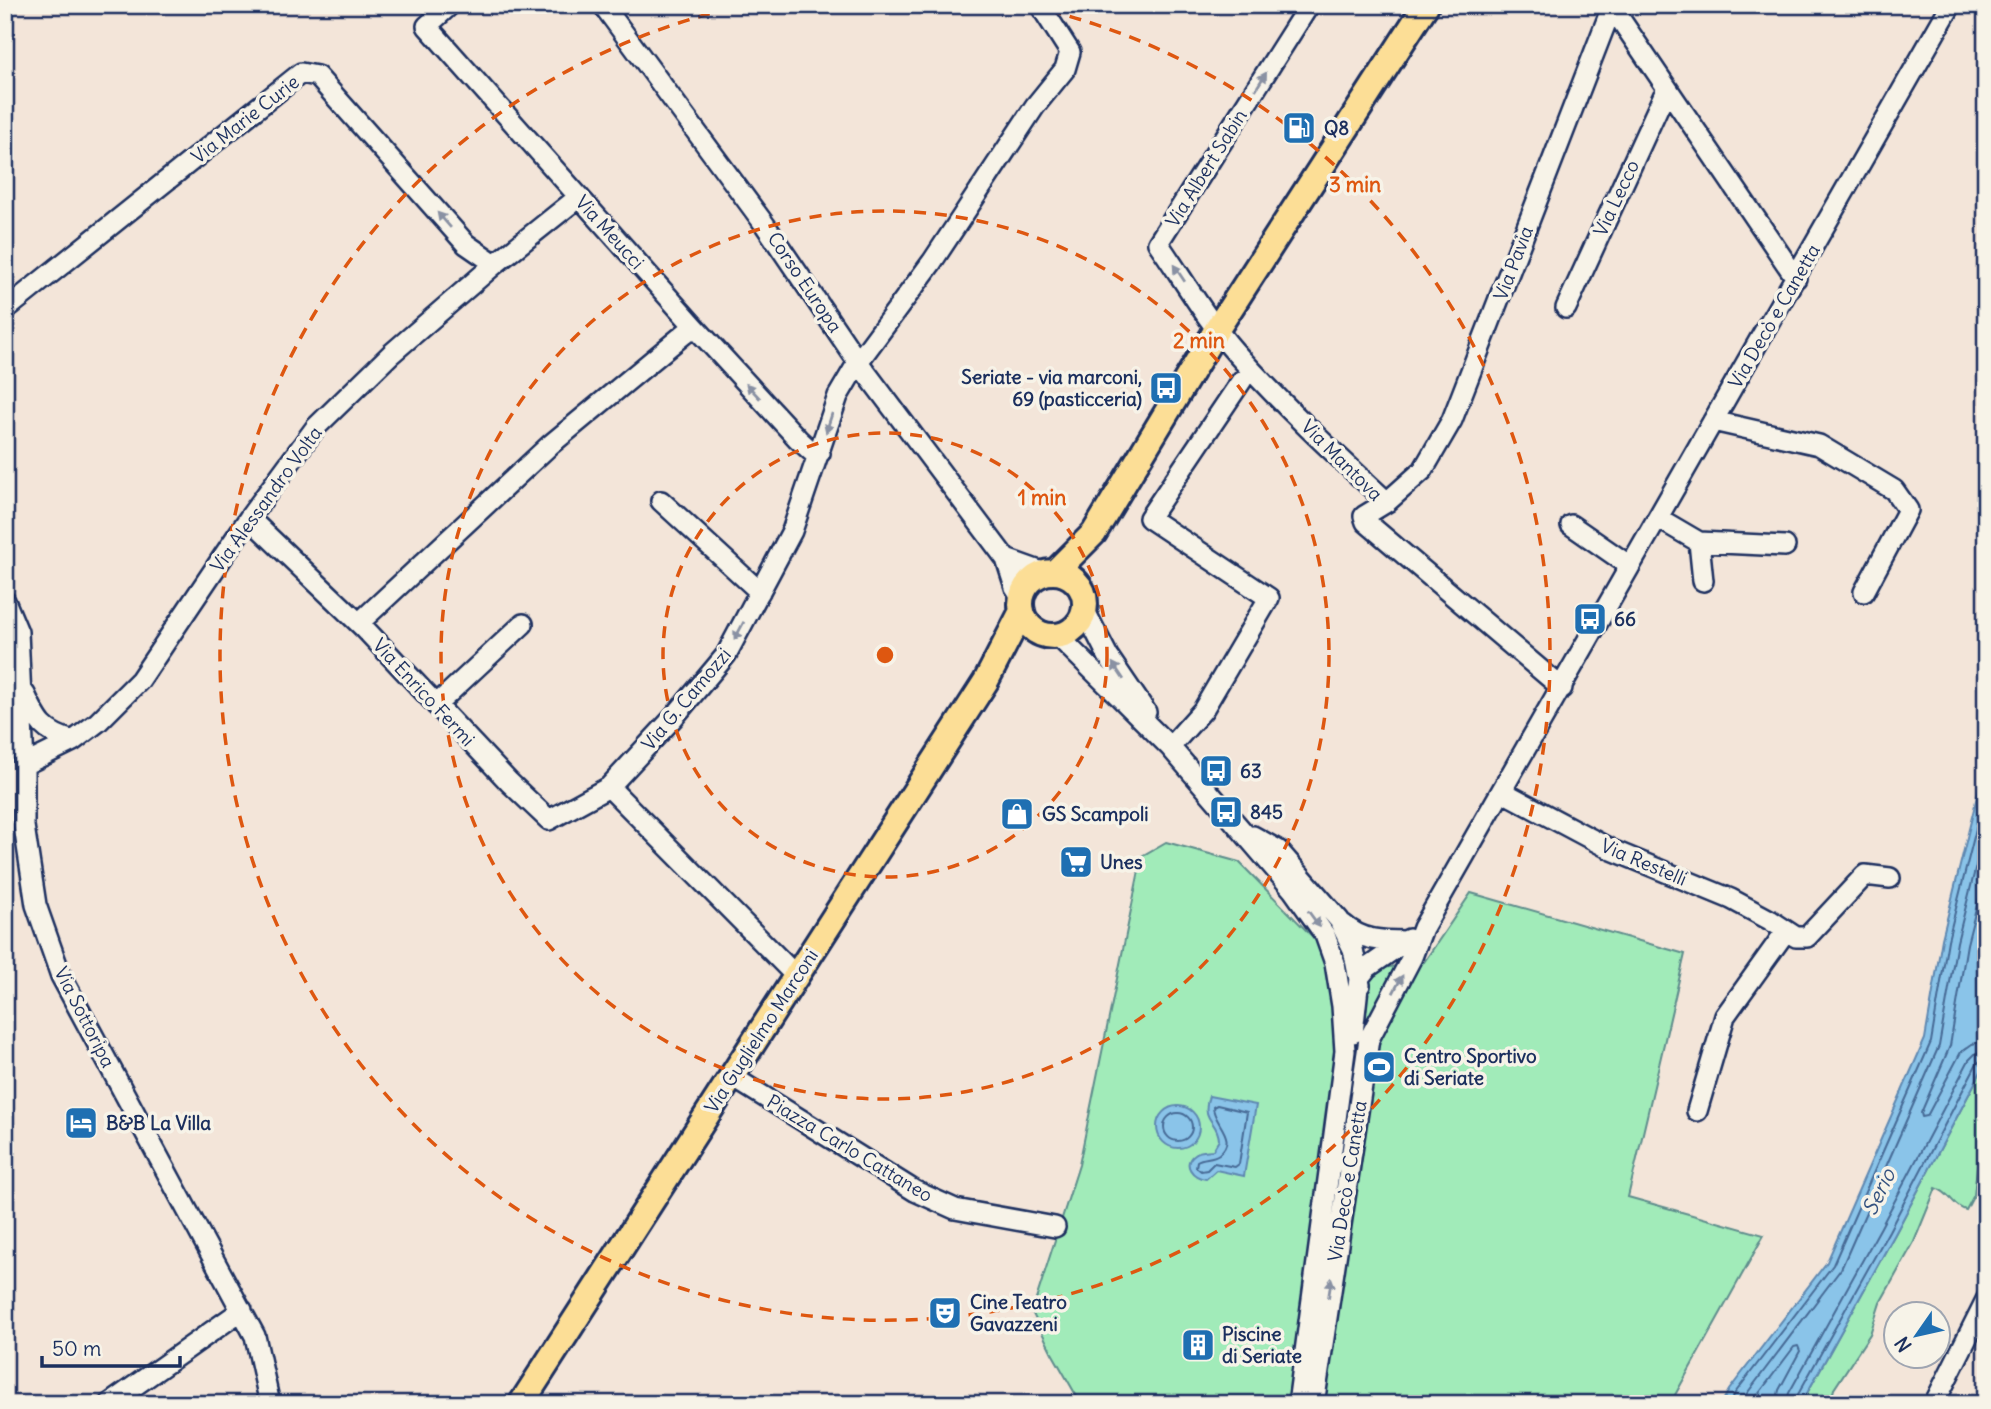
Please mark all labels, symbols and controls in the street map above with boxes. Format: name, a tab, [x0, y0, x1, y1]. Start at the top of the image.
street label: Via Marie Curie	[186, 70, 304, 168]
one-way arrow	[1255, 71, 1268, 91]
street label: Via Albert Sabin	[1160, 105, 1252, 231]
fuel station icon: Q8	[1280, 109, 1318, 147]
place label: Q8	[1324, 116, 1349, 140]
street label: Via Lecco	[1588, 156, 1644, 240]
text: 3 min	[1329, 171, 1381, 198]
street label: Via Meucci	[570, 190, 650, 274]
one-way arrow	[436, 211, 452, 229]
street label: Via Pavia	[1488, 222, 1538, 304]
street label: Corso Europa	[762, 227, 848, 337]
street label: Via Decò e Canetta	[1723, 239, 1825, 392]
one-way arrow	[1173, 263, 1186, 282]
text: 2 min	[1173, 327, 1225, 354]
place label: Seriate - via marconi, 69 (pasticceria)	[961, 365, 1142, 411]
bus stop icon: Seriate - via marconi, 69 (pasticceria)	[1147, 369, 1185, 407]
one-way arrow	[745, 382, 761, 400]
one-way arrow	[824, 413, 834, 434]
street label: Via Mantova	[1296, 414, 1388, 506]
street label: Via Alessandro Volta	[205, 421, 327, 577]
text: 1 min	[1018, 484, 1066, 511]
bus stop icon: 66	[1571, 600, 1609, 638]
place label: 66	[1614, 607, 1636, 631]
one-way arrow	[733, 621, 744, 641]
street label: Via Enrico Fermi	[368, 633, 480, 751]
street label: Via G. Camozzi	[636, 643, 736, 755]
centre of rings	[873, 643, 897, 667]
one-way arrow	[1111, 662, 1125, 680]
bus stop icon: 63	[1197, 752, 1235, 790]
place label: 63	[1240, 759, 1262, 783]
bus stop icon: 845	[1207, 793, 1245, 831]
shop icon: GS Scampoli	[998, 795, 1036, 833]
place label: 845	[1250, 800, 1283, 824]
place label: GS Scampoli	[1042, 802, 1148, 826]
street label: Via Restelli	[1597, 833, 1691, 891]
supermarket icon: Unes	[1057, 843, 1095, 881]
place label: Unes	[1100, 850, 1143, 874]
one-way arrow	[1307, 910, 1321, 928]
street label: Via Guglielmo Marconi	[699, 944, 823, 1118]
street label: Via Sottoripa	[49, 963, 121, 1071]
one-way arrow	[1392, 974, 1403, 994]
place label: Centro Sportivo di Seriate	[1404, 1044, 1537, 1090]
sports icon: Centro Sportivo di Seriate	[1360, 1048, 1398, 1086]
street label: Piazza Carlo Cattaneo	[763, 1089, 937, 1207]
street label: Via Decò e Canetta	[1322, 1099, 1372, 1263]
hotel icon: B&B La Villa	[62, 1104, 100, 1142]
place label: B&B La Villa	[106, 1111, 211, 1135]
water label: Serio	[1856, 1163, 1902, 1219]
one-way arrow	[1325, 1277, 1336, 1299]
place label: Cine Teatro Gavazzeni	[970, 1290, 1067, 1336]
theatre icon: Cine Teatro Gavazzeni	[926, 1294, 964, 1332]
north arrow	[1882, 1300, 1952, 1370]
place label: Piscine di Seriate	[1222, 1322, 1302, 1368]
scale bar	[42, 1325, 180, 1369]
building icon: Piscine di Seriate	[1179, 1326, 1217, 1364]
text: N	[1889, 1332, 1917, 1357]
text: 50 m	[52, 1335, 101, 1362]

